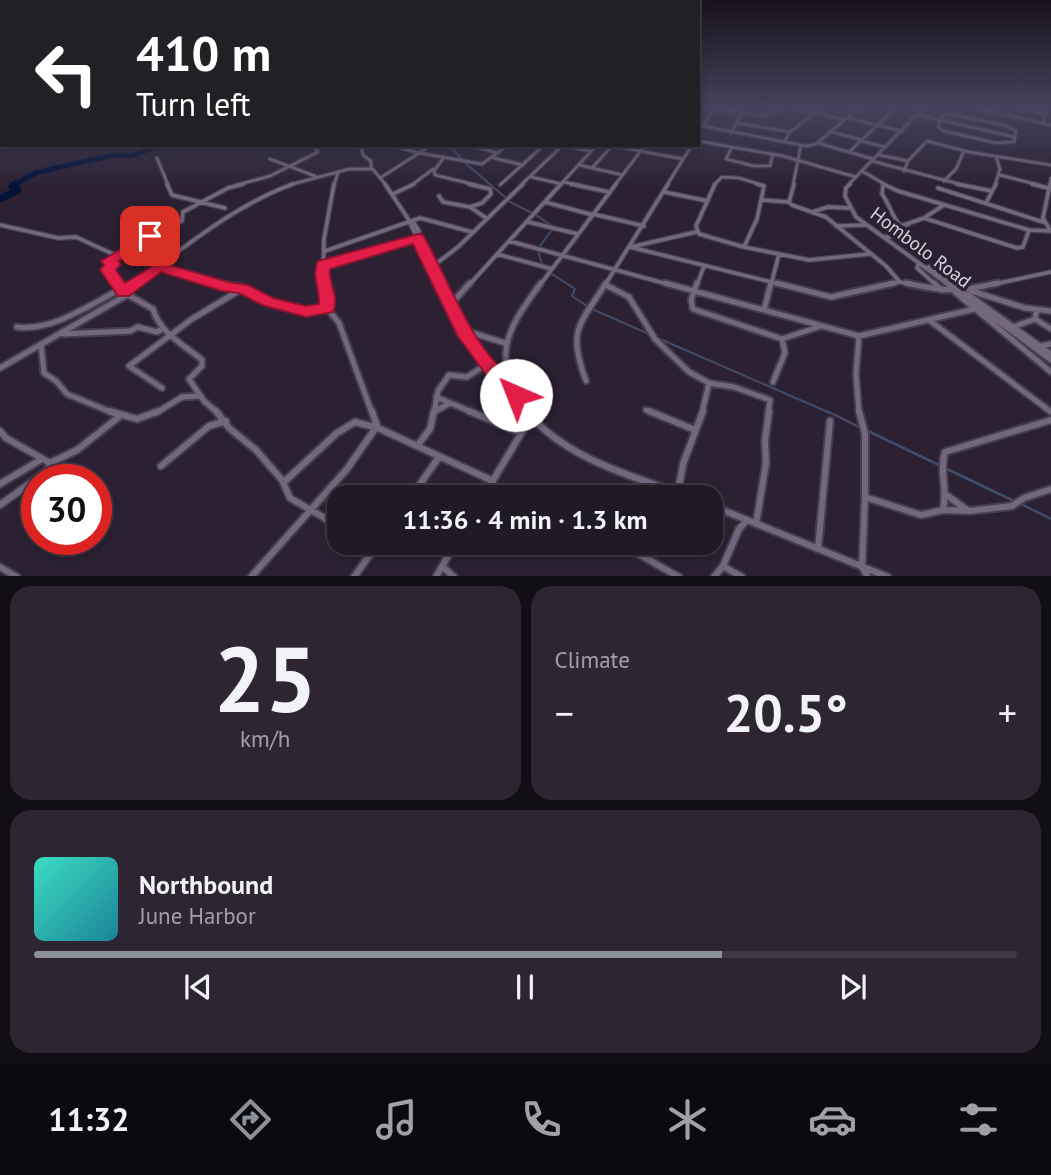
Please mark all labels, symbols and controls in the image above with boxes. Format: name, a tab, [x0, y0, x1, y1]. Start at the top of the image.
text: 410 m	[136, 21, 271, 85]
icon: left	[21, 28, 112, 119]
text: Turn left	[136, 83, 251, 125]
street label: Hombolo Road	[866, 201, 976, 293]
pin	[120, 206, 180, 266]
icon: arrive	[131, 217, 169, 255]
position arrow	[479, 358, 553, 432]
speed limit sign: 30	[21, 464, 112, 555]
text: 11:36 · 4 min · 1.3 km	[403, 503, 648, 536]
text: 25	[214, 619, 317, 737]
text: Climate	[555, 645, 630, 674]
text: 20.5°	[724, 679, 848, 746]
text: −	[555, 688, 574, 737]
text: +	[998, 688, 1017, 737]
text: km/h	[240, 724, 290, 753]
text: Northbound	[139, 868, 273, 901]
text: June Harbor	[139, 901, 256, 930]
icon: previous	[179, 968, 217, 1006]
icon: pause	[506, 968, 544, 1006]
icon: next	[834, 968, 872, 1006]
icon: directions	[226, 1095, 275, 1144]
icon: music	[372, 1095, 421, 1144]
icon: phone	[517, 1095, 566, 1144]
icon: climate	[663, 1095, 712, 1144]
icon: car	[808, 1095, 857, 1144]
icon: filters	[954, 1095, 1003, 1144]
text: 11:32	[48, 1098, 129, 1140]

